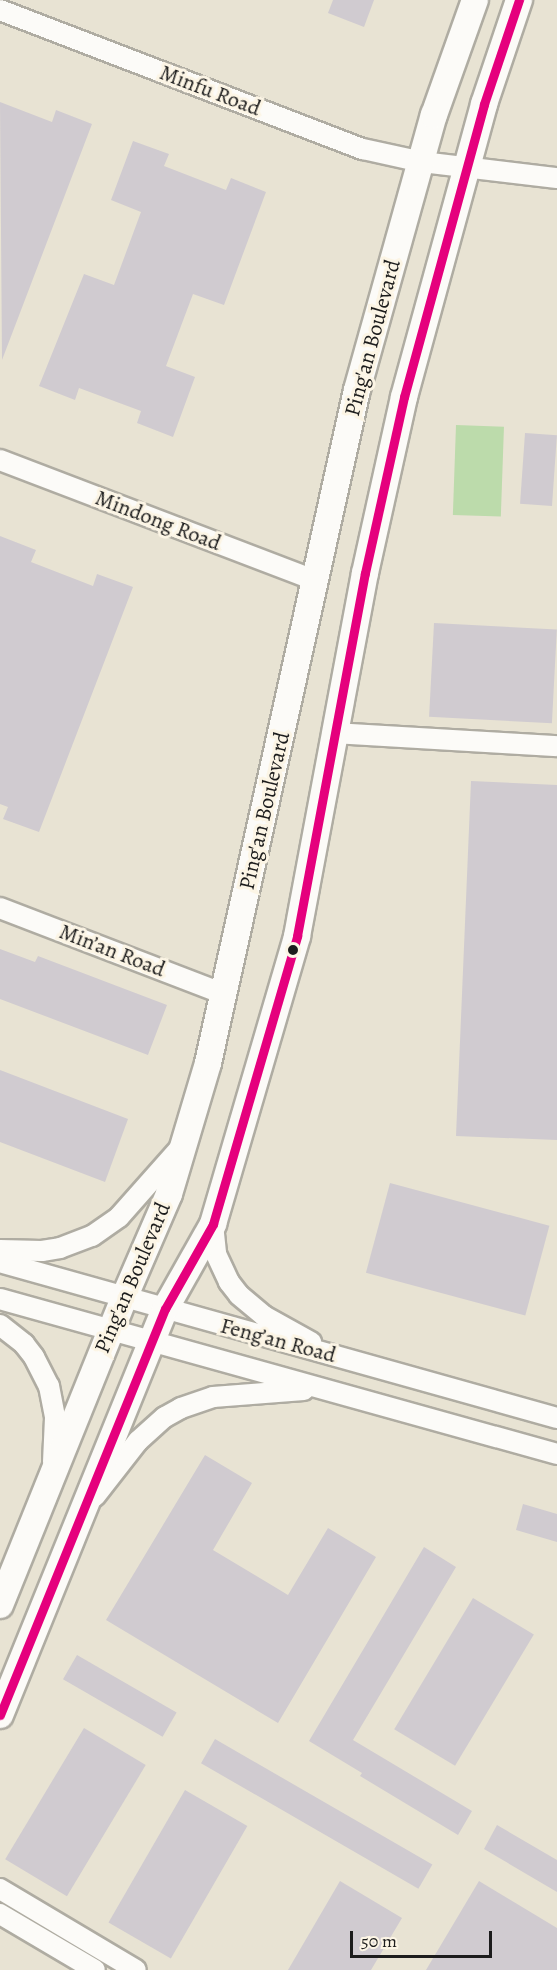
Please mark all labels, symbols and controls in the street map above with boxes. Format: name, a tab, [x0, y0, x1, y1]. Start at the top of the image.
street label: Minfu Road	[156, 60, 264, 122]
street label: Ping'an Boulevard	[339, 257, 407, 419]
street label: Mindong Road	[91, 485, 225, 557]
street label: Ping'an Boulevard	[234, 729, 296, 893]
street label: Min’an Road	[55, 919, 169, 983]
unlabelled marker	[287, 944, 299, 956]
street label: Ping'an Boulevard	[89, 1199, 177, 1357]
street label: Feng’an Road	[217, 1313, 339, 1369]
scale bar	[353, 1919, 496, 1957]
text: 50 m	[361, 1929, 397, 1953]

